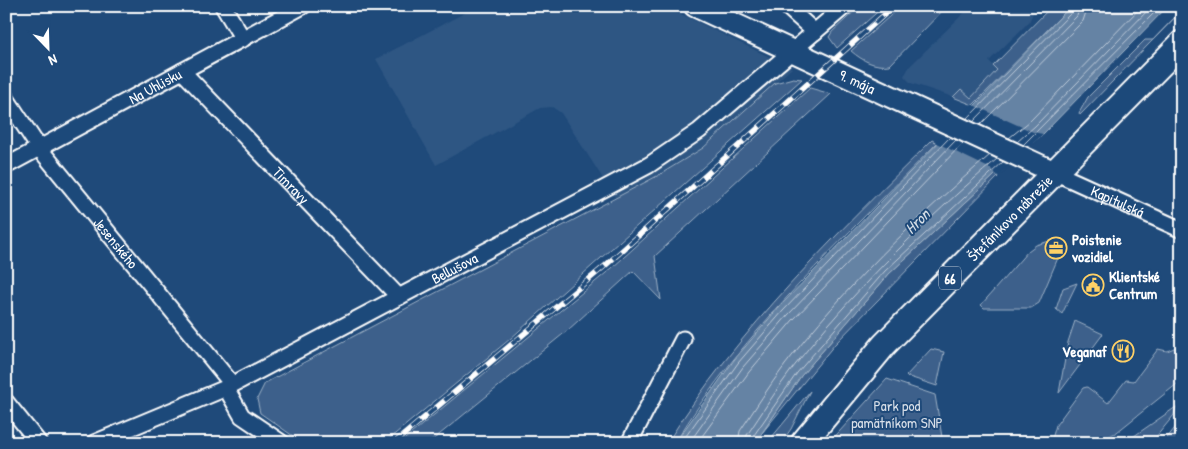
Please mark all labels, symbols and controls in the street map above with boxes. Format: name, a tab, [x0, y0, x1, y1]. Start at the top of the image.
north arrow	[22, 22, 72, 72]
text: N	[46, 50, 60, 71]
street label: Na Uhlisku	[125, 63, 185, 109]
street label: 9. mája	[836, 64, 879, 99]
street label: Timravy	[268, 162, 314, 208]
street label: Štefánikovo nábrežie	[962, 170, 1057, 266]
street label: Kapitulská	[1088, 180, 1148, 222]
water label: Hron	[900, 202, 936, 238]
street label: Jesenského	[89, 212, 144, 273]
place label: Poistenie vozidiel	[1071, 229, 1122, 267]
office icon: Poistenie vozidiel	[1044, 236, 1068, 260]
street label: Bellušova	[427, 247, 481, 289]
road number: 66	[939, 266, 961, 290]
place label: Klientské Centrum	[1109, 266, 1160, 304]
public building icon: Klientské Centrum	[1081, 273, 1105, 297]
restaurant icon: Veganaf	[1111, 339, 1135, 363]
place label: Veganaf	[1062, 341, 1108, 363]
park label: Park pod pamätníkom SNP	[851, 395, 943, 433]

